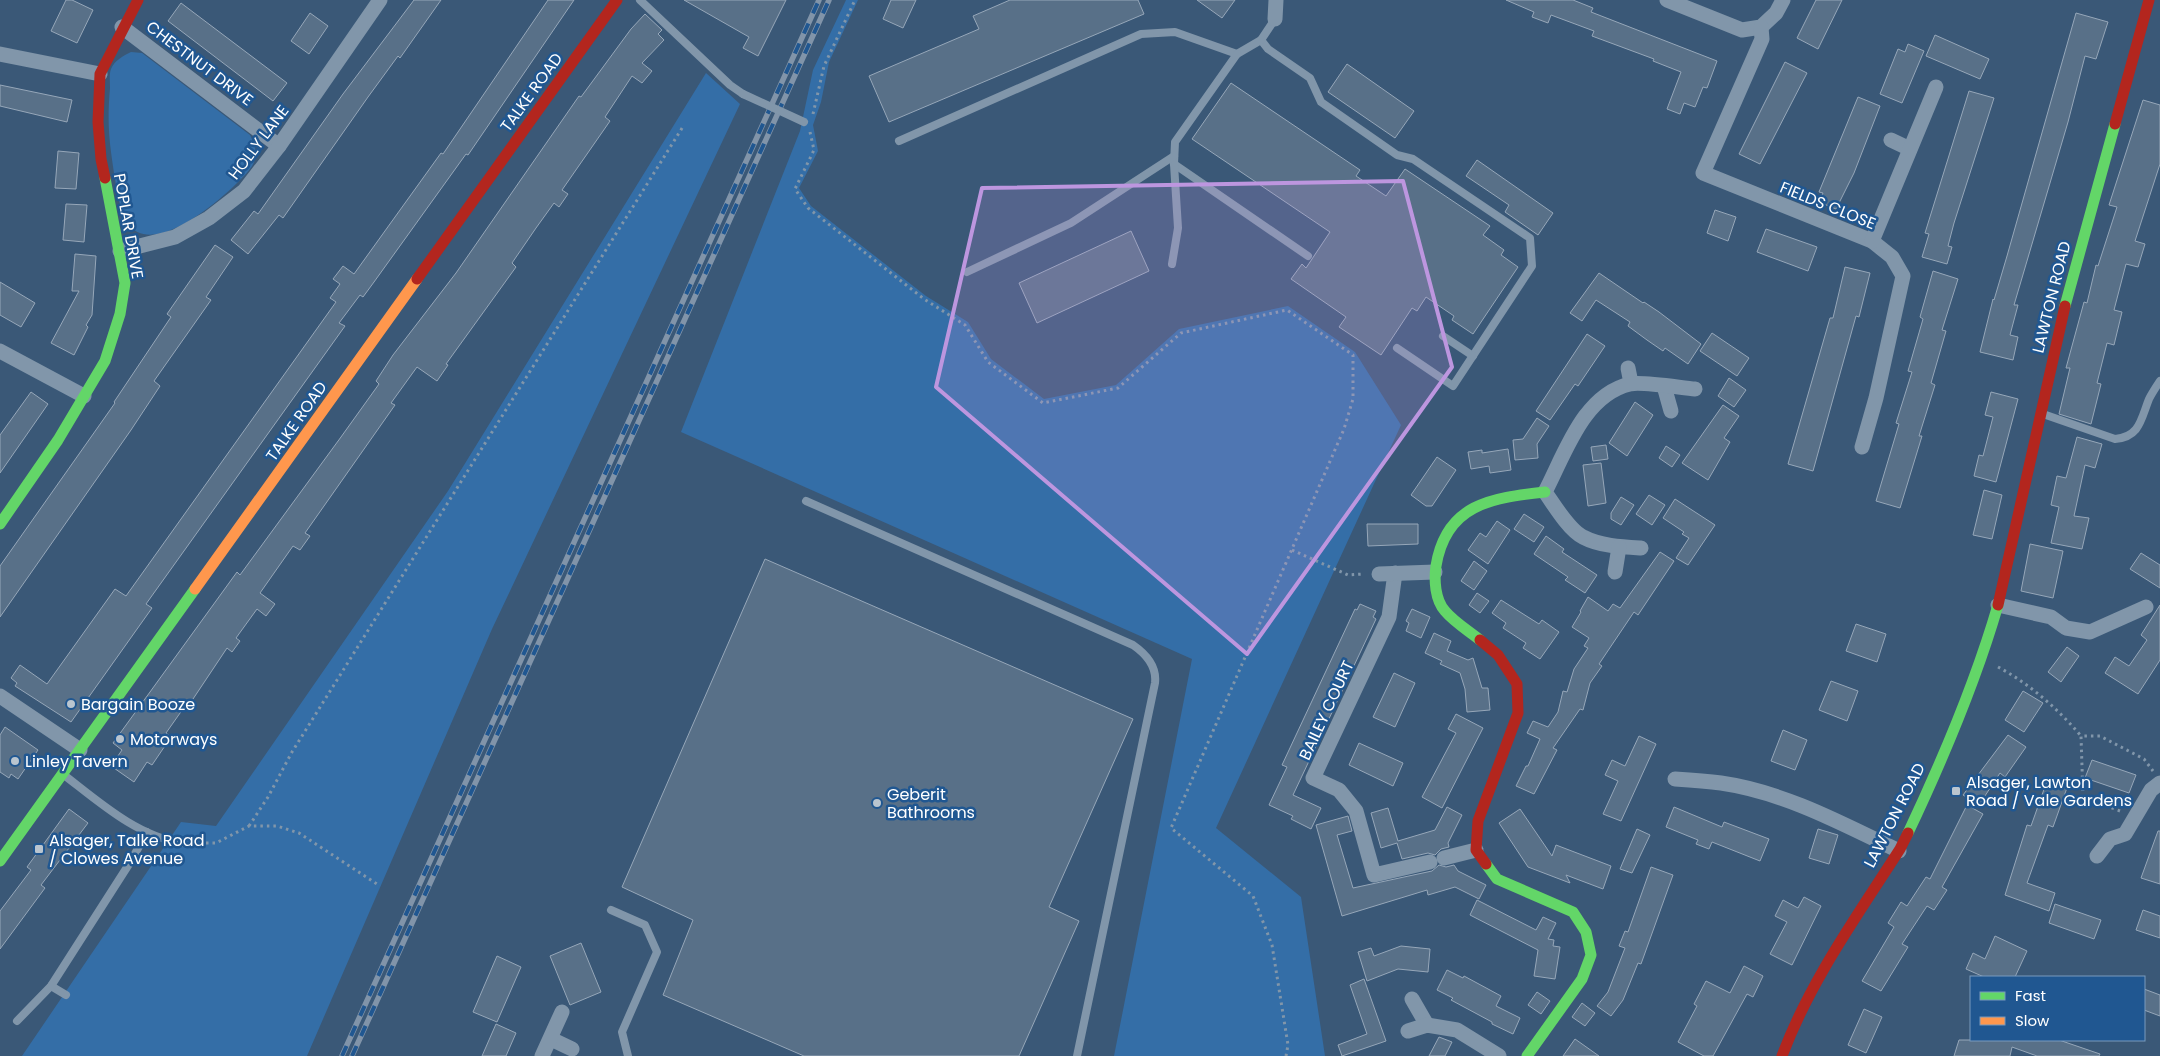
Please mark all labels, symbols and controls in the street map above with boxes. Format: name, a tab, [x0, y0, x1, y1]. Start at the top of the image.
street label: CHESTNUT DRIVE	[141, 15, 258, 111]
street label: TALKE ROAD	[495, 48, 568, 137]
street label: HOLLY LANE	[223, 100, 294, 184]
street label: POPLAR DRIVE	[108, 171, 149, 281]
street label: FIELDS CLOSE	[1776, 176, 1879, 235]
street label: LAWTON ROAD	[2026, 239, 2076, 355]
street label: TALKE ROAD	[260, 377, 332, 466]
street label: BAILEY COURT	[1293, 656, 1360, 764]
place label: Bargain Booze	[81, 693, 195, 716]
marker: Bargain Booze	[65, 698, 77, 710]
place label: Motorways	[130, 728, 217, 751]
marker: Motorways	[114, 733, 126, 745]
place label: Linley Tavern	[25, 750, 128, 773]
marker: Linley Tavern	[9, 755, 21, 767]
street label: LAWTON ROAD	[1858, 759, 1931, 871]
place label: Alsager, Lawton Road / Vale Gardens	[1966, 771, 2132, 812]
place label: Geberit Bathrooms	[887, 783, 975, 824]
marker: Alsager, Lawton Road / Vale Gardens	[1950, 785, 1962, 797]
marker: Geberit Bathrooms	[871, 797, 883, 809]
place label: Alsager, Talke Road / Clowes Avenue	[49, 829, 204, 870]
marker: Alsager, Talke Road / Clowes Avenue	[33, 843, 45, 855]
legend	[1970, 976, 2145, 1041]
text: Fast	[2015, 985, 2046, 1006]
text: Slow	[2015, 1010, 2050, 1031]

